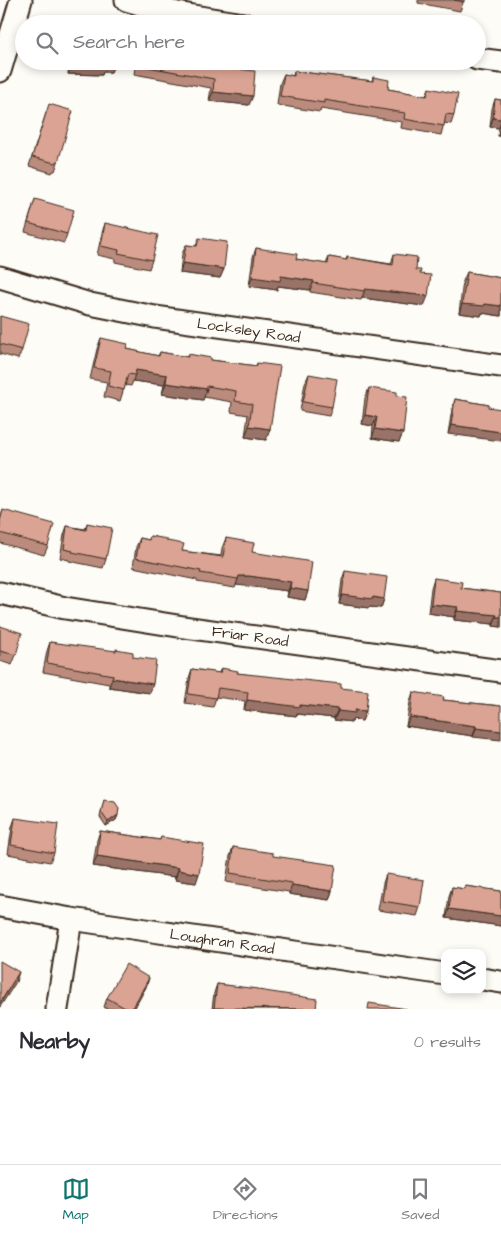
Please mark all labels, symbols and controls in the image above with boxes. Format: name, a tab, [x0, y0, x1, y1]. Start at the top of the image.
search box	[15, 15, 486, 70]
icon: search	[33, 29, 61, 57]
text: Search here	[73, 29, 185, 56]
street label: Locksley Road	[196, 313, 302, 349]
street label: Friar Road	[210, 621, 290, 652]
street label: Loughran Road	[168, 924, 276, 960]
map controls	[441, 949, 486, 994]
button: layers	[441, 949, 486, 994]
text: Nearby	[20, 1027, 90, 1056]
text: 0 results	[414, 1031, 481, 1053]
tab: Map	[62, 1175, 90, 1225]
tab: Directions	[213, 1175, 278, 1225]
tab: Saved	[401, 1175, 439, 1225]

